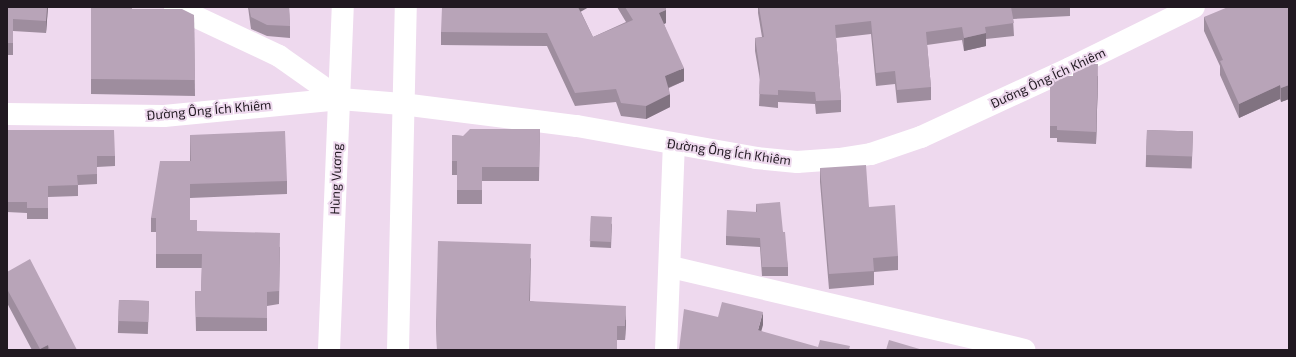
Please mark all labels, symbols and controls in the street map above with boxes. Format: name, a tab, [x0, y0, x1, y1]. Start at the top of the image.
street label: Đường Ông Ích Khiêm	[988, 44, 1108, 112]
street label: Đường Ông Ích Khiêm	[146, 97, 272, 123]
street label: Đường Ông Ích Khiêm	[666, 136, 792, 168]
street label: Hùng Vương	[327, 143, 345, 215]

